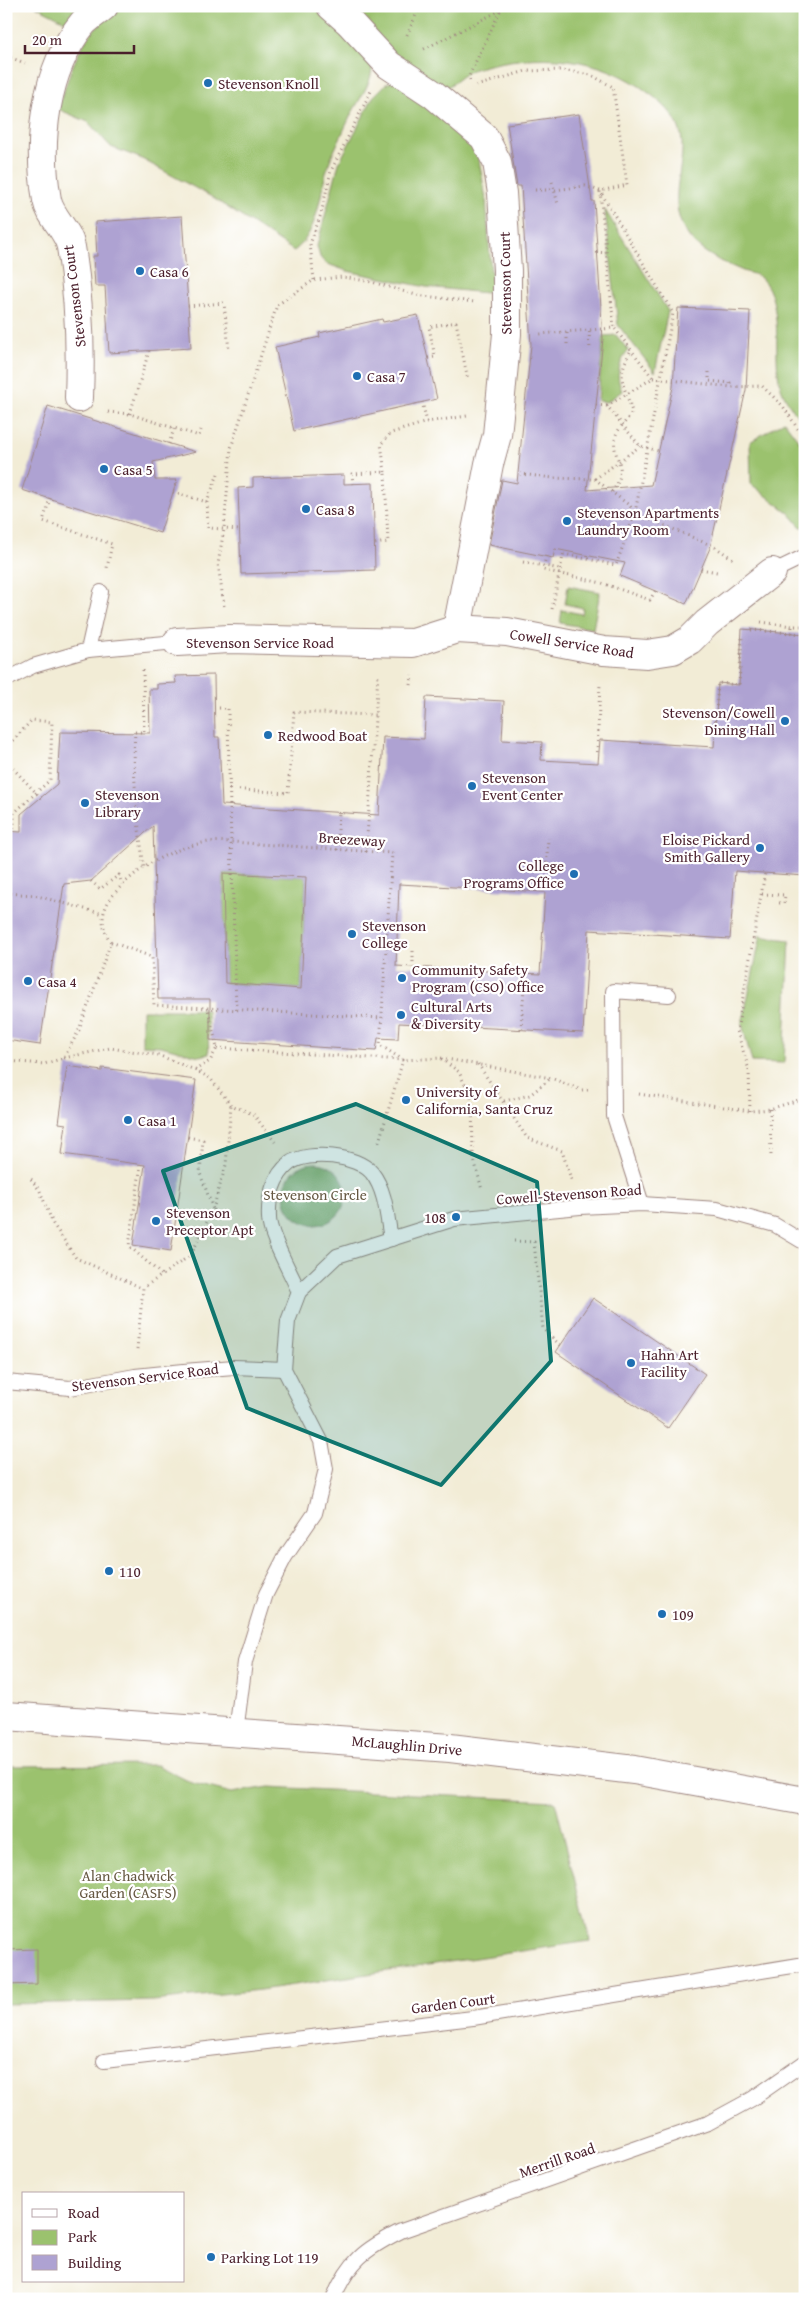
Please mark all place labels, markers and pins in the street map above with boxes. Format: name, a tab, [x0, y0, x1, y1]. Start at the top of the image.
place label: Stevenson Knoll	[218, 73, 319, 94]
marker: Stevenson Knoll	[202, 77, 214, 89]
place label: Casa 6	[150, 261, 189, 282]
marker: Casa 6	[134, 265, 146, 277]
place label: Casa 7	[367, 366, 406, 387]
marker: Casa 7	[351, 370, 363, 382]
place label: Casa 5	[114, 459, 153, 480]
marker: Casa 5	[98, 463, 110, 475]
place label: Casa 8	[316, 499, 355, 520]
place label: Stevenson Apartments Laundry Room	[577, 502, 719, 540]
marker: Casa 8	[300, 503, 312, 515]
marker: Stevenson Apartments Laundry Room	[561, 515, 573, 527]
place label: Stevenson/Cowell Dining Hall	[662, 702, 775, 740]
marker: Stevenson/Cowell Dining Hall	[779, 715, 791, 727]
place label: Redwood Boat	[278, 725, 368, 746]
marker: Redwood Boat	[262, 729, 274, 741]
place label: Stevenson Event Center	[482, 767, 563, 805]
marker: Stevenson Event Center	[466, 780, 478, 792]
place label: Stevenson Library	[95, 784, 160, 822]
marker: Stevenson Library	[79, 797, 91, 809]
place label: Eloise Pickard Smith Gallery	[663, 829, 751, 867]
marker: Eloise Pickard Smith Gallery	[754, 842, 766, 854]
place label: College Programs Office	[464, 855, 564, 893]
marker: College Programs Office	[568, 868, 580, 880]
place label: Stevenson College	[362, 915, 427, 953]
marker: Stevenson College	[346, 928, 358, 940]
place label: Community Safety Program (CSO) Office	[412, 959, 544, 997]
place label: Casa 4	[38, 971, 77, 992]
marker: Community Safety Program (CSO) Office	[396, 972, 408, 984]
marker: Casa 4	[22, 975, 34, 987]
place label: Cultural Arts & Diversity	[411, 996, 492, 1034]
marker: Cultural Arts & Diversity	[395, 1009, 407, 1021]
place label: University of California, Santa Cruz	[416, 1081, 553, 1119]
marker: University of California, Santa Cruz	[400, 1094, 412, 1106]
place label: Casa 1	[138, 1110, 177, 1131]
marker: Casa 1	[122, 1114, 134, 1126]
place label: Stevenson Preceptor Apt	[166, 1202, 254, 1240]
place label: 108	[424, 1207, 446, 1228]
marker: 108	[450, 1211, 462, 1223]
marker: Stevenson Preceptor Apt	[150, 1215, 162, 1227]
place label: Hahn Art Facility	[641, 1344, 699, 1382]
marker: Hahn Art Facility	[625, 1357, 637, 1369]
place label: 110	[119, 1561, 141, 1582]
marker: 110	[103, 1565, 115, 1577]
place label: 109	[672, 1604, 694, 1625]
marker: 109	[656, 1608, 668, 1620]
place label: Parking Lot 119	[221, 2247, 319, 2268]
marker: Parking Lot 119	[205, 2251, 217, 2263]

